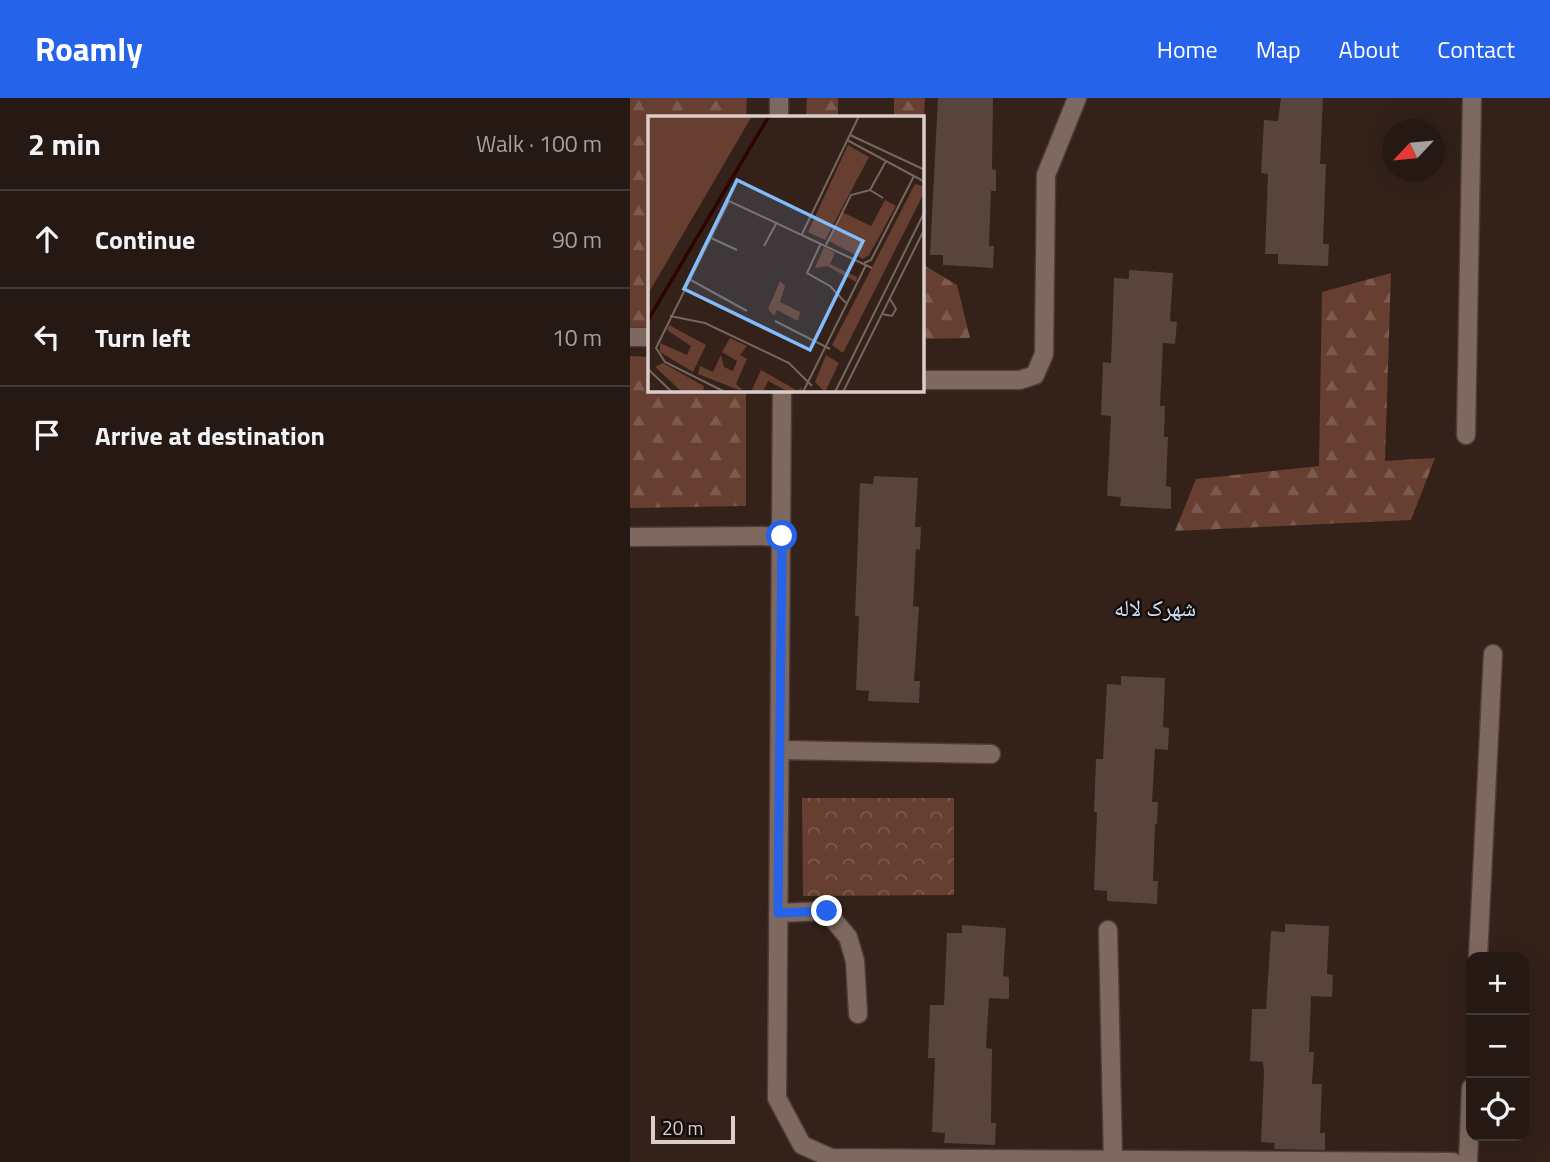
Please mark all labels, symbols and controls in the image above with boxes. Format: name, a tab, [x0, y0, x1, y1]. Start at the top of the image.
text: Roamly	[35, 24, 143, 74]
text: Home	[1157, 31, 1218, 67]
text: Map	[1256, 31, 1301, 67]
text: About	[1339, 31, 1399, 67]
text: Contact	[1437, 31, 1515, 67]
inset map	[648, 116, 924, 392]
north arrow	[1382, 119, 1445, 182]
text: 2 min	[28, 121, 101, 167]
text: Walk · 100 m	[476, 126, 602, 161]
icon: ahead	[28, 220, 66, 258]
text: Continue	[95, 220, 195, 259]
text: 90 m	[552, 222, 602, 257]
icon: left	[28, 318, 66, 356]
text: Turn left	[95, 318, 190, 357]
text: 10 m	[552, 320, 602, 355]
icon: arrive	[28, 416, 66, 454]
text: Arrive at destination	[95, 416, 325, 455]
route start	[766, 520, 797, 551]
district label: شهرک لاله	[1114, 590, 1196, 625]
route end	[811, 895, 842, 926]
map controls	[1466, 952, 1529, 1141]
button: +	[1466, 952, 1529, 1015]
button: −	[1466, 1015, 1529, 1078]
button: locate	[1466, 1078, 1529, 1141]
scale bar	[651, 1113, 735, 1145]
text: 20 m	[662, 1113, 703, 1142]

